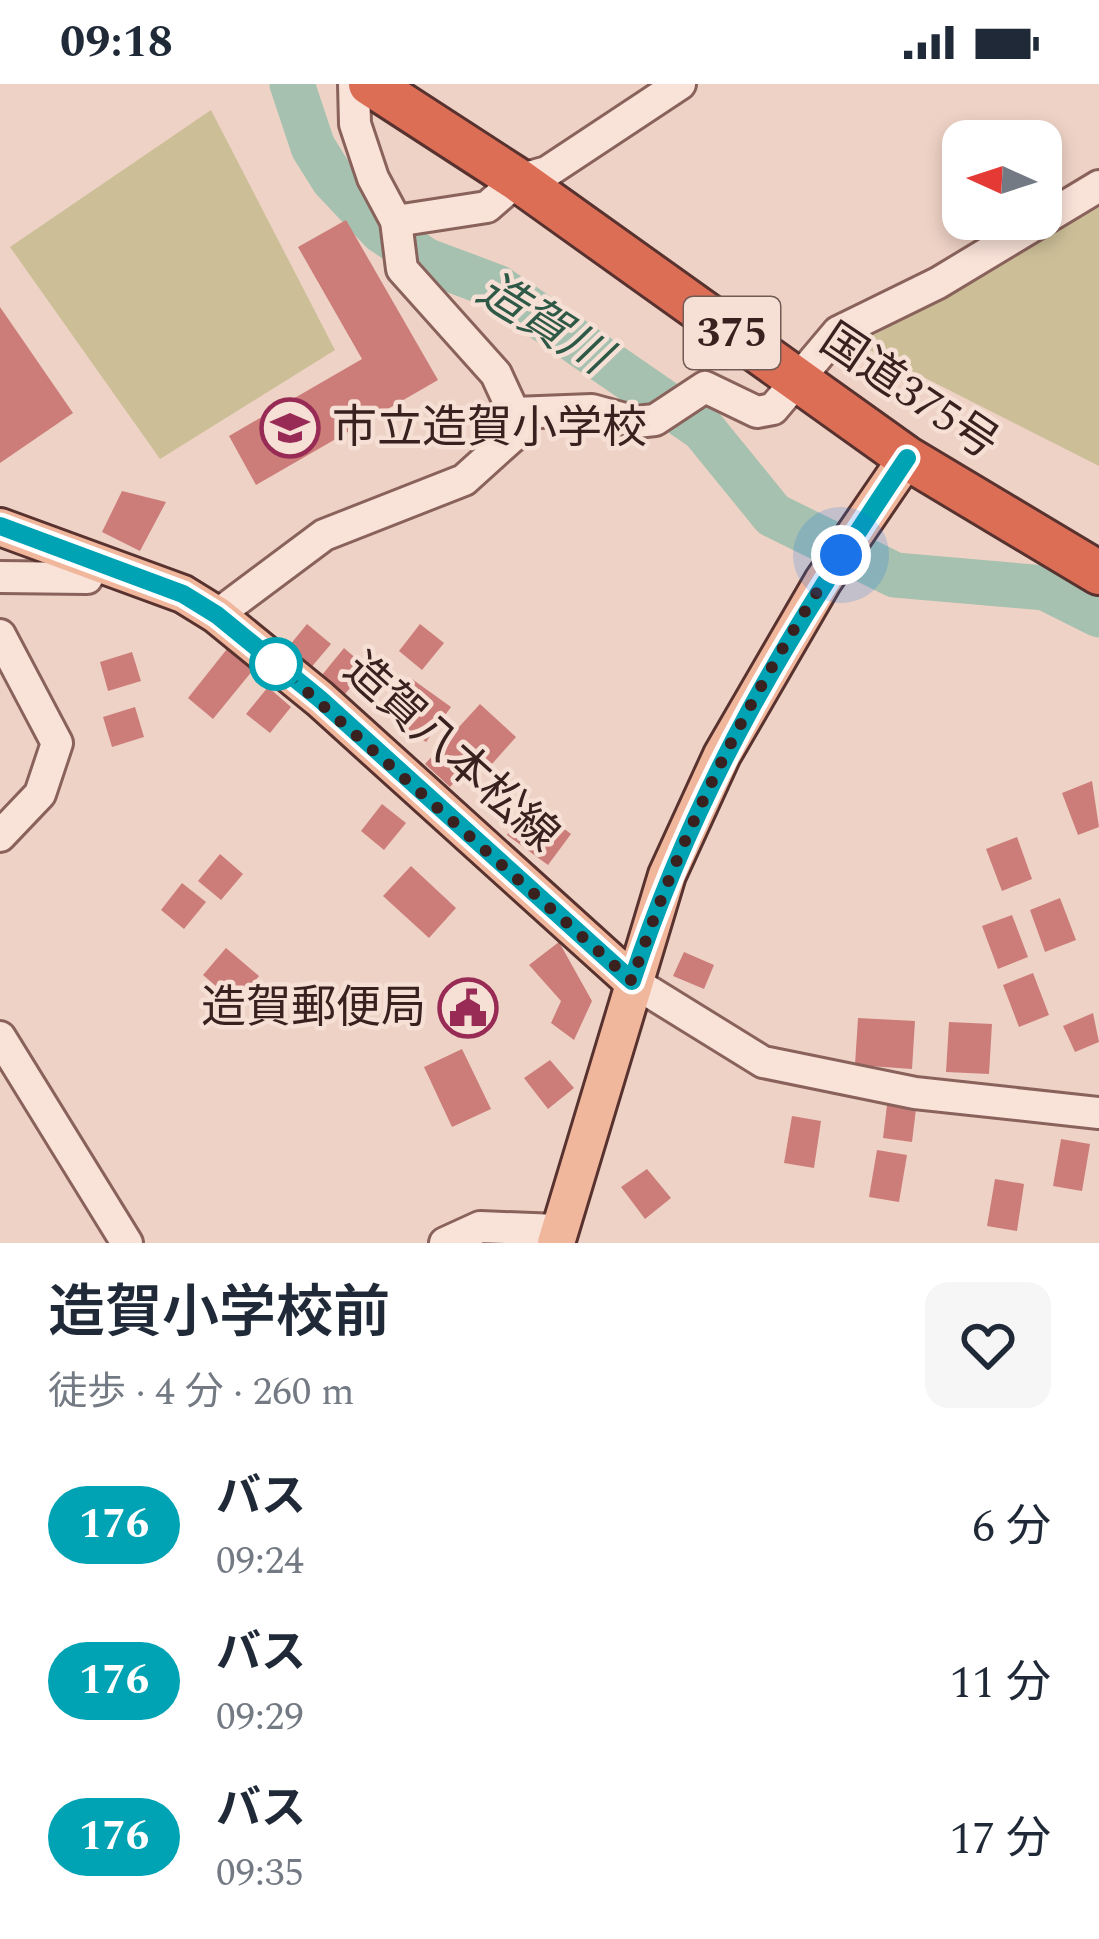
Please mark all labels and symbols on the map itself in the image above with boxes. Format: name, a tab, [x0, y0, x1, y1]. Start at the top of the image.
north arrow	[942, 120, 1062, 240]
water label: 造賀川	[463, 255, 628, 396]
road number: 375	[684, 297, 780, 369]
street label: 国道375号	[806, 307, 1012, 477]
place label: 市立造賀小学校	[332, 394, 647, 463]
school or university icon: 市立造賀小学校	[259, 397, 321, 459]
your location	[811, 525, 871, 585]
street label: 造賀八本松線	[328, 637, 574, 869]
unlabelled marker	[251, 639, 301, 689]
place label: 造賀郵便局	[201, 974, 426, 1043]
public building icon: 造賀郵便局	[437, 977, 499, 1039]

